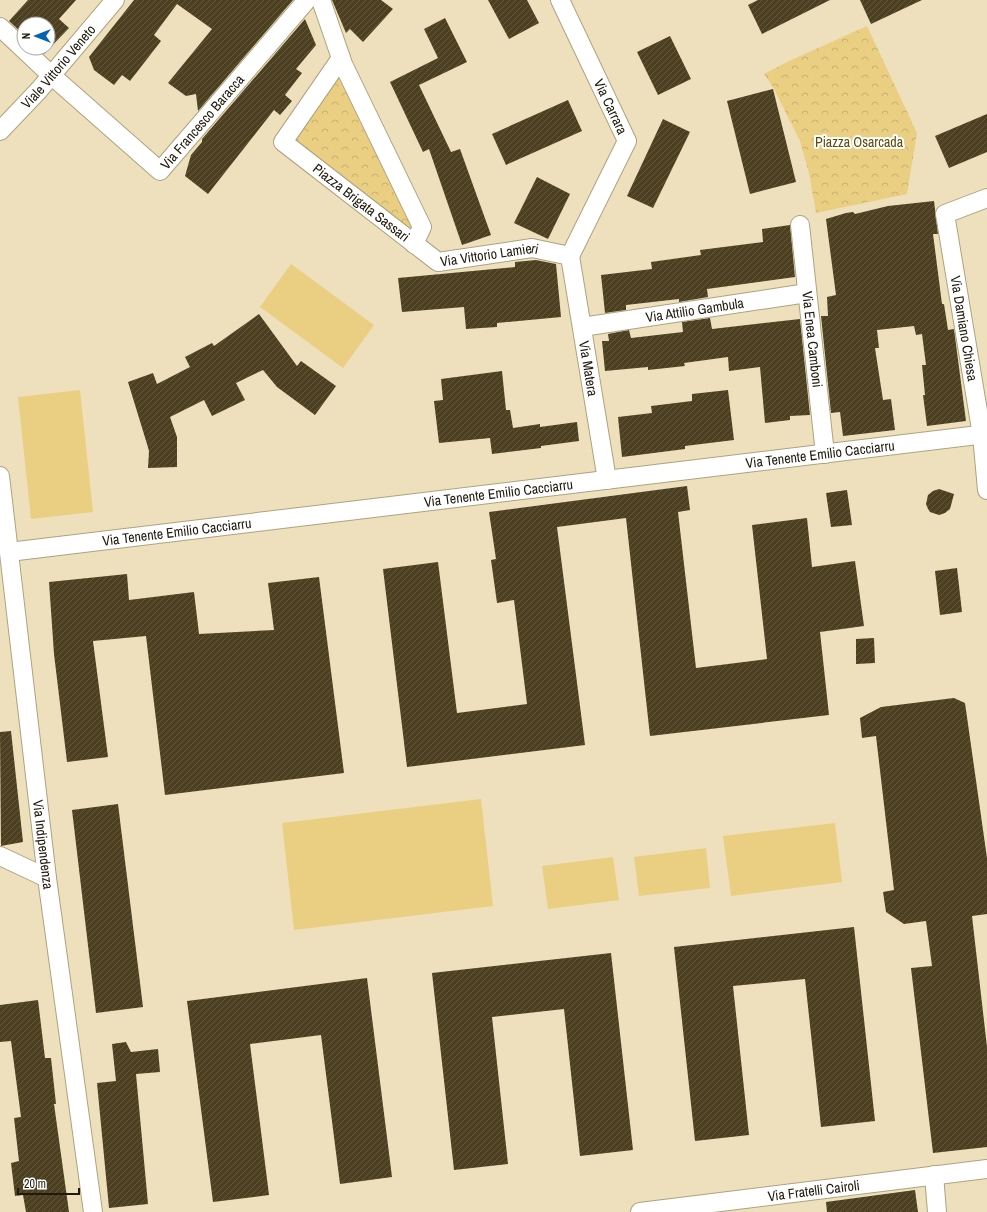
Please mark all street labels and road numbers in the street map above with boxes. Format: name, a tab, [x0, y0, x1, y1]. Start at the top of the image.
street label: Viale Vittorio Veneto	[17, 21, 99, 112]
street label: Via Francesco Baracca	[156, 70, 248, 173]
street label: Via Carrara	[590, 76, 632, 138]
street label: Piazza Brigata Sassari	[309, 159, 413, 246]
street label: Via Vittorio Lamieri	[439, 239, 540, 271]
street label: Via Damiano Chiesa	[946, 274, 982, 383]
street label: Via Enea Camboni	[798, 290, 827, 388]
street label: Via Attilio Gambula	[644, 294, 746, 326]
street label: Via Matera	[575, 339, 602, 398]
street label: Via Tenente Emilio Cacciarru	[745, 436, 896, 472]
street label: Via Tenente Emilio Cacciarru	[423, 475, 574, 511]
street label: Via Tenente Emilio Cacciarru	[101, 514, 252, 550]
street label: Via Indipendenza	[29, 799, 58, 891]
street label: Via Fratelli Cairoli	[767, 1176, 861, 1205]

